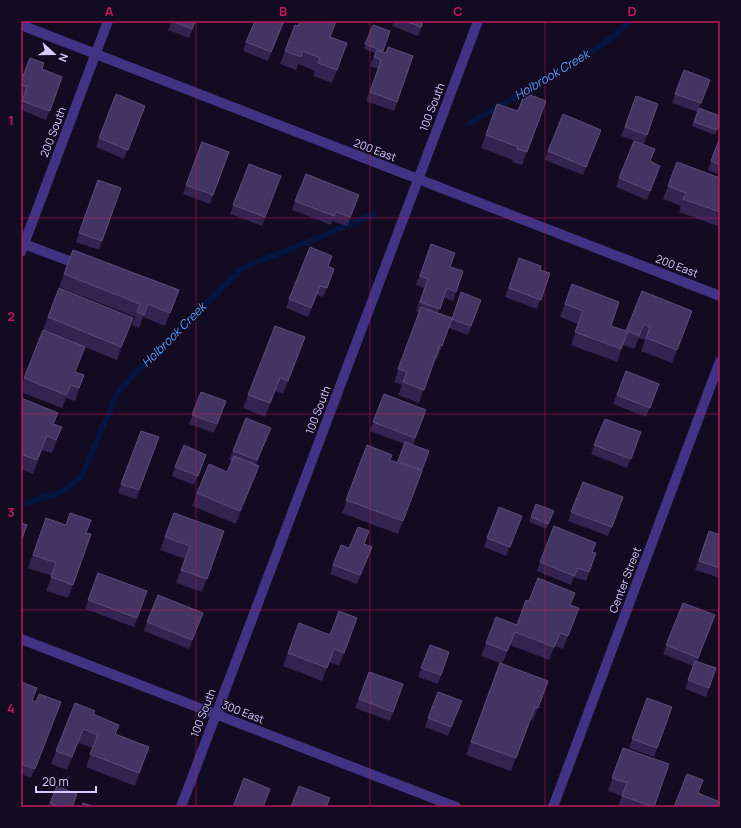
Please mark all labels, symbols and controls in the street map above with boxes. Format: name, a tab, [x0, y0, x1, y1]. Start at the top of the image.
text: A	[105, 2, 114, 20]
text: B	[279, 2, 287, 20]
text: C	[453, 2, 463, 20]
text: D	[627, 2, 637, 20]
north arrow	[34, 34, 74, 74]
water label: Holbrook Creek	[511, 44, 594, 104]
text: N	[55, 51, 72, 64]
street label: 100 South	[415, 80, 448, 133]
street label: 200 South	[36, 105, 69, 159]
text: 1	[8, 111, 14, 129]
street label: 200 East	[352, 135, 399, 165]
street label: 200 East	[654, 251, 701, 281]
water label: Holbrook Creek	[138, 297, 211, 371]
text: 2	[7, 307, 15, 325]
street label: 100 South	[301, 383, 334, 436]
text: 3	[7, 503, 15, 521]
street label: Center Street	[605, 545, 644, 615]
street label: 100 South	[186, 686, 219, 739]
street label: 300 East	[220, 697, 267, 726]
text: 4	[7, 699, 15, 717]
scale bar	[36, 768, 96, 794]
text: 20 m	[42, 773, 69, 790]

